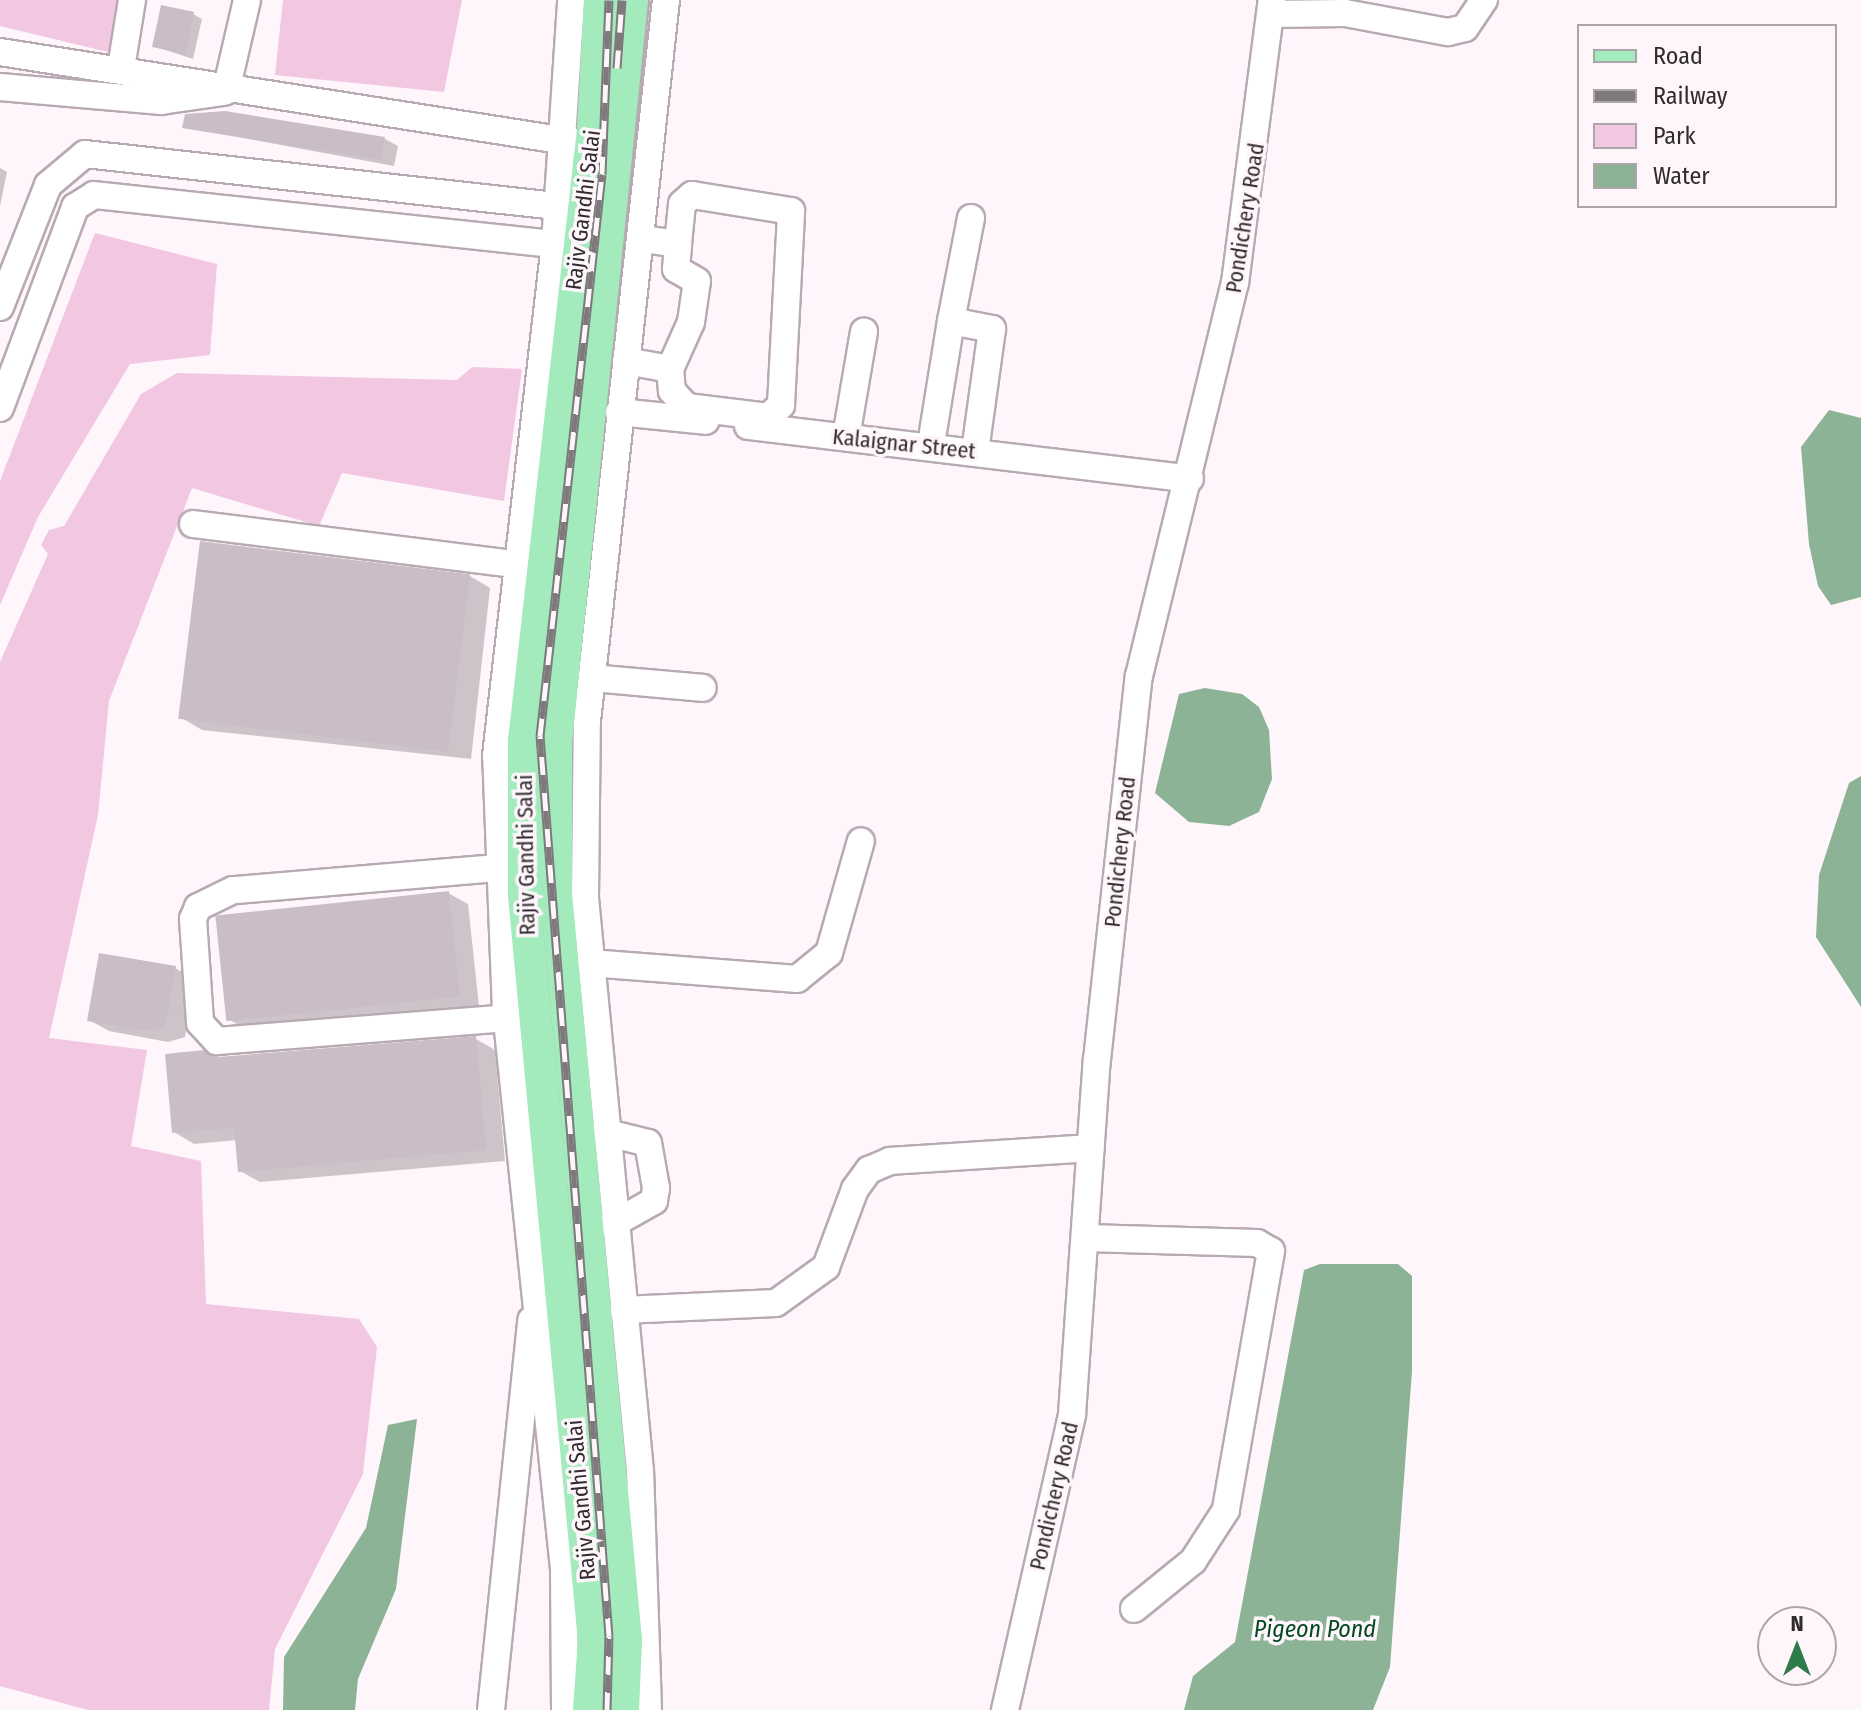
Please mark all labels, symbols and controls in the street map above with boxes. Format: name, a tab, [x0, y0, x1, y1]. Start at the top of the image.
legend	[1577, 24, 1837, 208]
text: Road	[1653, 42, 1703, 70]
text: Railway	[1653, 82, 1728, 110]
text: Park	[1653, 122, 1696, 150]
street label: Rajiv Gandhi Salai	[560, 129, 606, 291]
street label: Pondichery Road	[1220, 141, 1270, 295]
text: Water	[1653, 162, 1710, 190]
street label: Kalaignar Street	[831, 423, 977, 465]
street label: Rajiv Gandhi Salai	[511, 774, 541, 936]
street label: Pondichery Road	[1099, 775, 1141, 929]
street label: Rajiv Gandhi Salai	[561, 1419, 601, 1581]
street label: Pondichery Road	[1024, 1419, 1084, 1573]
north arrow	[1757, 1606, 1837, 1686]
text: N	[1790, 1610, 1804, 1637]
water label: Pigeon Pond	[1254, 1616, 1376, 1644]

